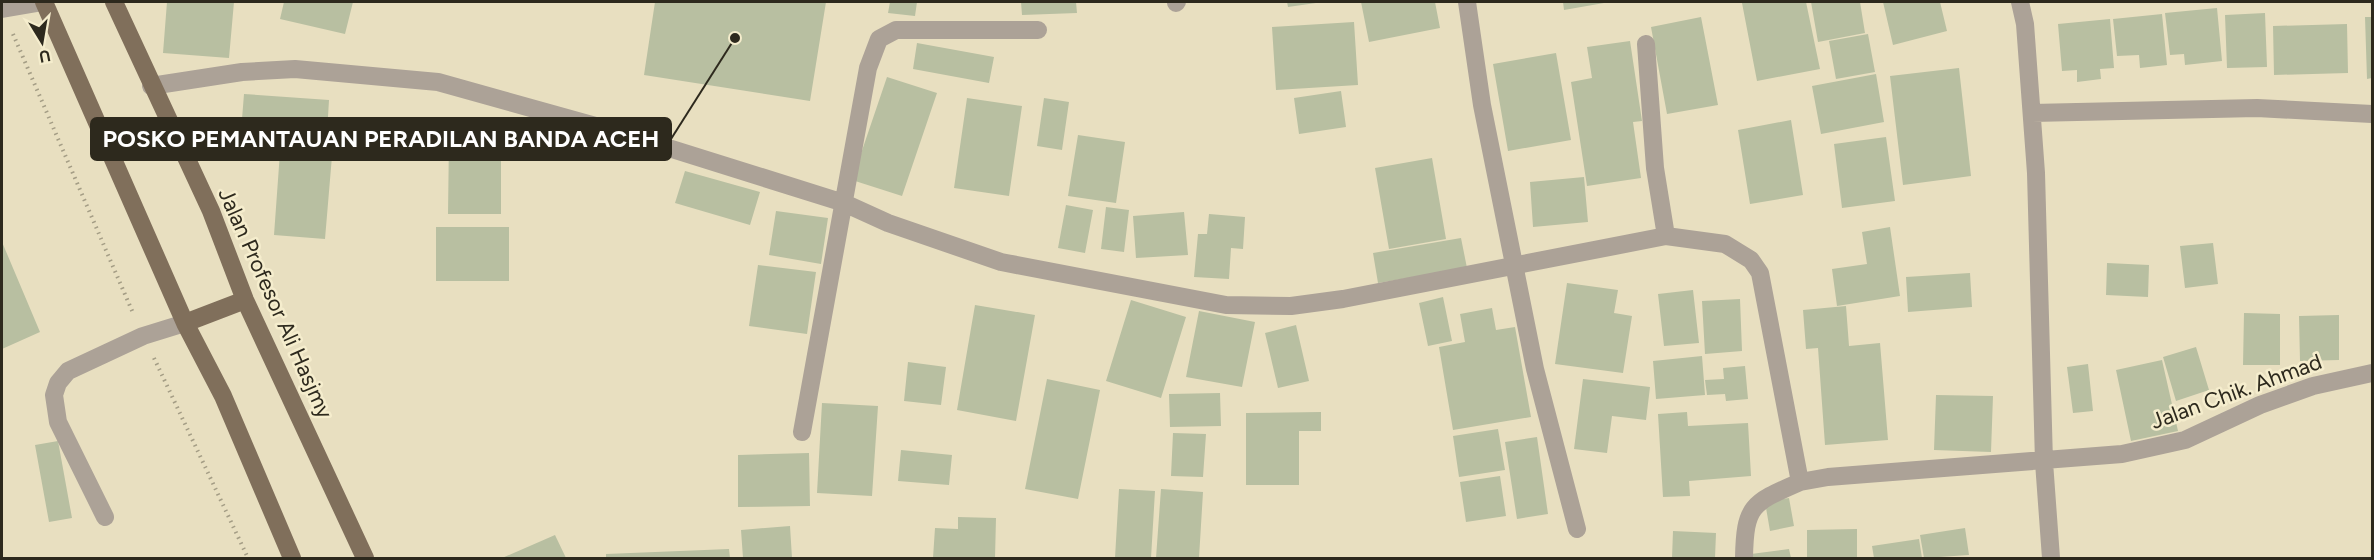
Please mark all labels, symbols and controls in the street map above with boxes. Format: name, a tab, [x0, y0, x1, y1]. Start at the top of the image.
north arrow	[12, 12, 72, 72]
text: U	[37, 46, 52, 67]
callout: POSKO PEMANTAUAN PERADILAN BANDA ACEH	[91, 118, 671, 160]
text: POSKO PEMANTAUAN PERADILAN BANDA ACEH	[103, 124, 659, 153]
street label: Jalan Profesor Ali Hasjmy	[212, 184, 339, 423]
street label: Jalan Chik. Ahmad	[2147, 348, 2325, 435]

